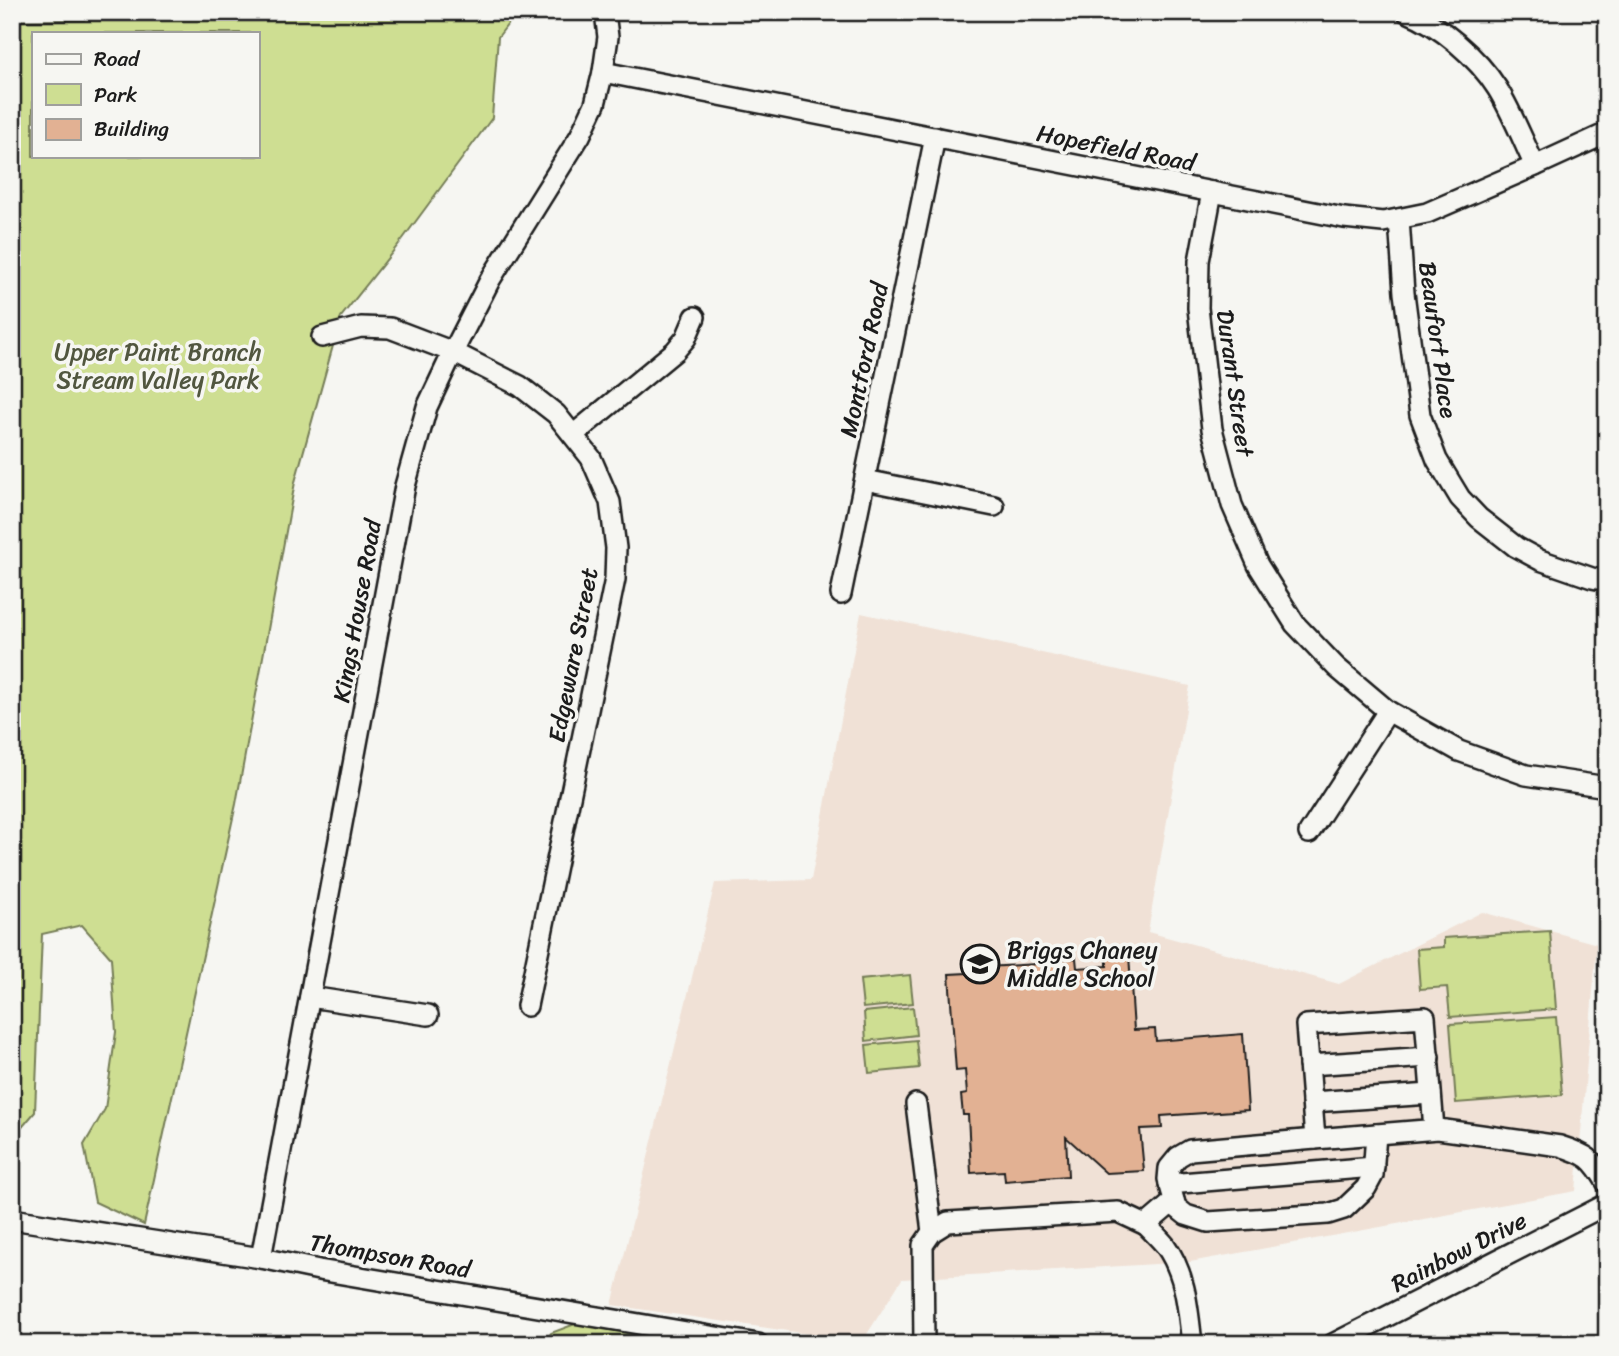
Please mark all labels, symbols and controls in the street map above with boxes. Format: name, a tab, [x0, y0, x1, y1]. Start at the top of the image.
legend	[32, 32, 259, 158]
text: Road	[94, 40, 141, 78]
text: Park	[94, 76, 137, 114]
text: Building	[94, 110, 170, 148]
street label: Hopefield Road	[1033, 112, 1201, 184]
street label: Beaufort Place	[1406, 259, 1470, 422]
street label: Montford Road	[827, 277, 901, 441]
street label: Durant Street	[1204, 307, 1266, 460]
park label: Upper Paint Branch Stream Valley Park	[54, 331, 262, 401]
street label: Kings House Road	[320, 515, 394, 706]
street label: Edgeware Street	[535, 564, 611, 746]
place label: Briggs Chaney Middle School	[1007, 929, 1158, 999]
school or university icon: Briggs Chaney Middle School	[959, 943, 1001, 985]
street label: Rainbow Drive	[1384, 1200, 1534, 1304]
street label: Thompson Road	[306, 1221, 475, 1291]

